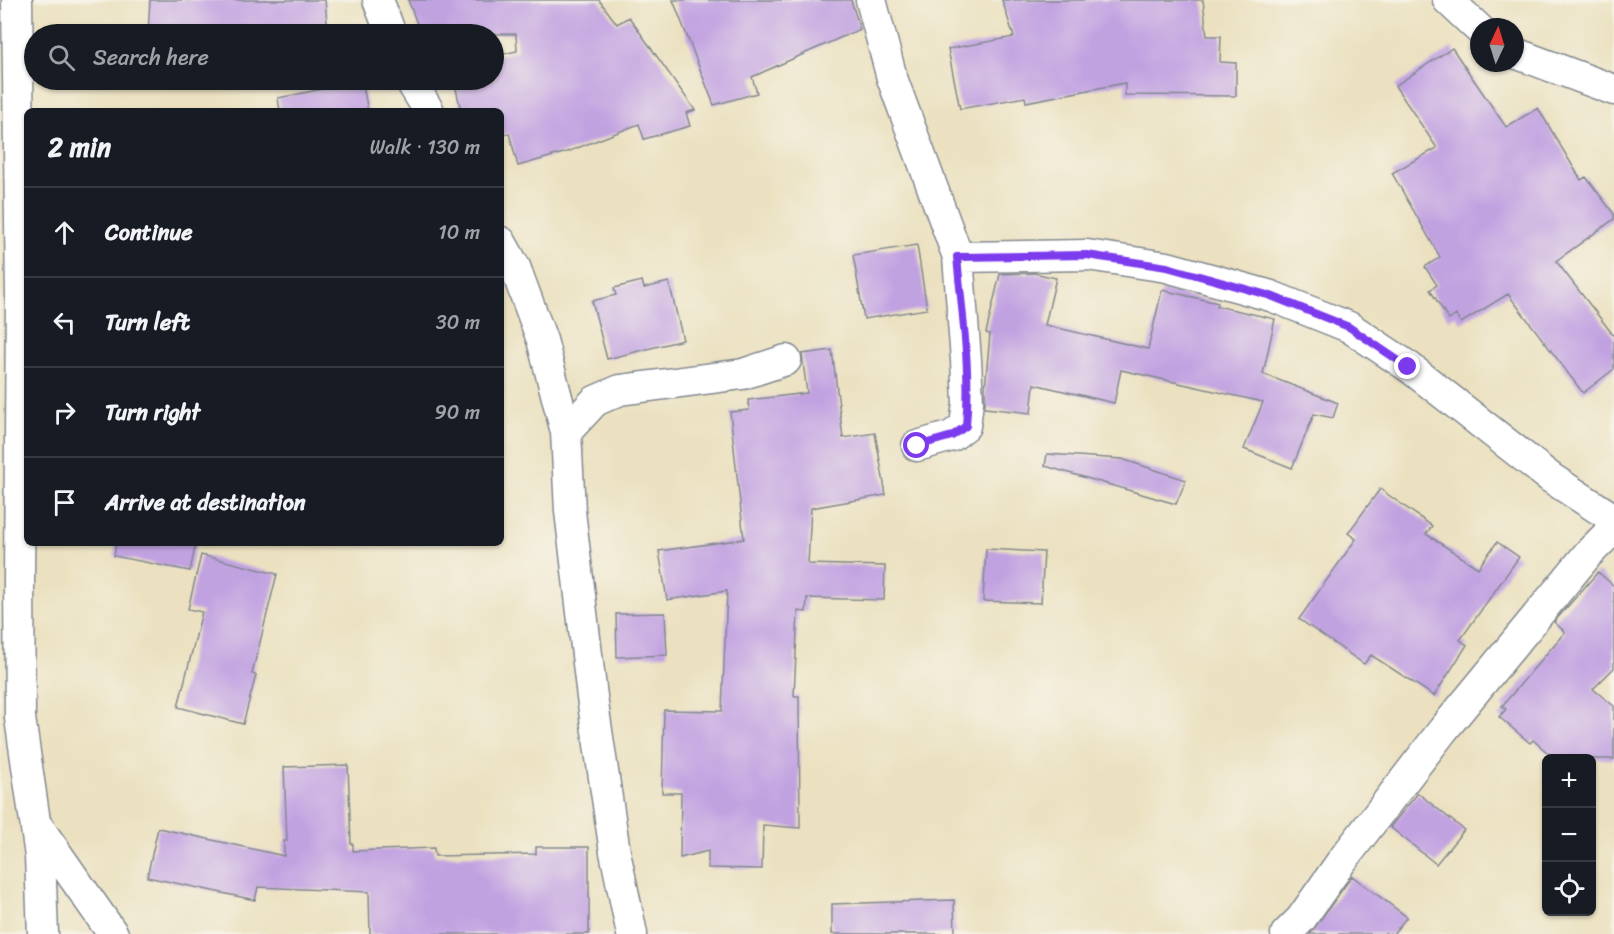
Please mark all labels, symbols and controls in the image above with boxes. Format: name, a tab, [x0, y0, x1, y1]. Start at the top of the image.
north arrow	[1470, 18, 1524, 72]
search box	[24, 24, 504, 90]
text: Search here	[93, 38, 209, 77]
icon: search	[45, 41, 78, 74]
text: 2 min	[48, 124, 111, 170]
text: Walk · 130 m	[370, 130, 480, 165]
text: Continue	[105, 213, 193, 252]
text: 10 m	[438, 215, 480, 250]
icon: ahead	[48, 216, 81, 249]
text: Turn left	[105, 303, 190, 342]
text: 30 m	[436, 305, 480, 340]
icon: left	[48, 306, 81, 339]
route end	[1394, 353, 1420, 379]
text: Turn right	[105, 393, 200, 432]
text: 90 m	[435, 395, 480, 430]
icon: right	[48, 396, 81, 429]
route start	[903, 432, 929, 458]
text: Arrive at destination	[105, 483, 306, 522]
icon: arrive	[48, 486, 81, 519]
map controls	[1542, 754, 1596, 916]
button: +	[1542, 754, 1596, 808]
button: −	[1542, 808, 1596, 862]
button: locate	[1542, 862, 1596, 916]

